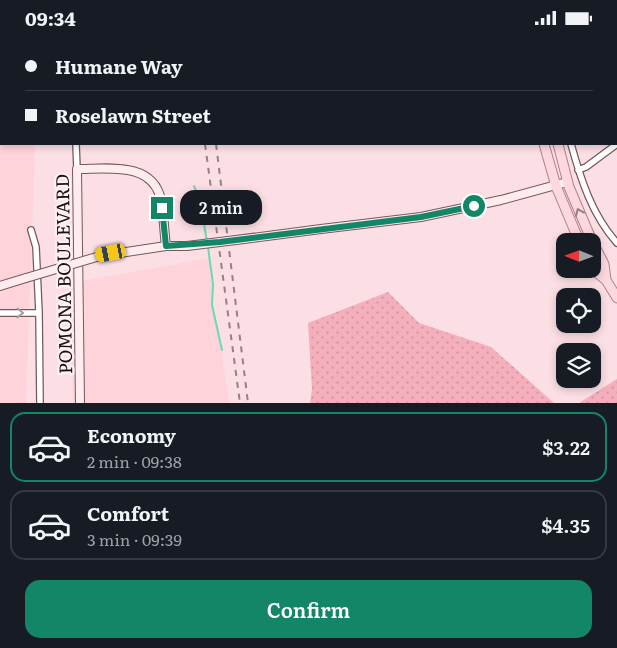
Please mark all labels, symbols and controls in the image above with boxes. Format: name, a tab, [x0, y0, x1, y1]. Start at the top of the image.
text: 09:34	[25, 4, 76, 32]
text: Humane Way	[55, 52, 183, 80]
text: Roselawn Street	[55, 101, 211, 129]
street label: POMONA BOULEVARD	[48, 174, 78, 374]
callout: 2 min	[180, 191, 262, 225]
text: 2 min	[199, 195, 243, 219]
route start	[463, 195, 485, 217]
route end	[151, 197, 173, 219]
one-way arrow	[575, 208, 586, 217]
north arrow	[556, 233, 601, 277]
map controls	[556, 233, 601, 388]
car	[94, 243, 127, 263]
button: locate	[556, 288, 601, 333]
one-way arrow	[16, 308, 24, 318]
button: layers	[556, 343, 601, 388]
text: Economy	[87, 421, 176, 449]
icon: car	[27, 425, 72, 470]
text: $3.22	[542, 433, 590, 461]
text: 2 min · 09:38	[87, 449, 182, 473]
text: Comfort	[87, 499, 169, 527]
icon: car	[27, 503, 72, 548]
text: $4.35	[541, 511, 590, 539]
text: 3 min · 09:39	[87, 527, 182, 551]
button: Confirm	[25, 580, 592, 638]

